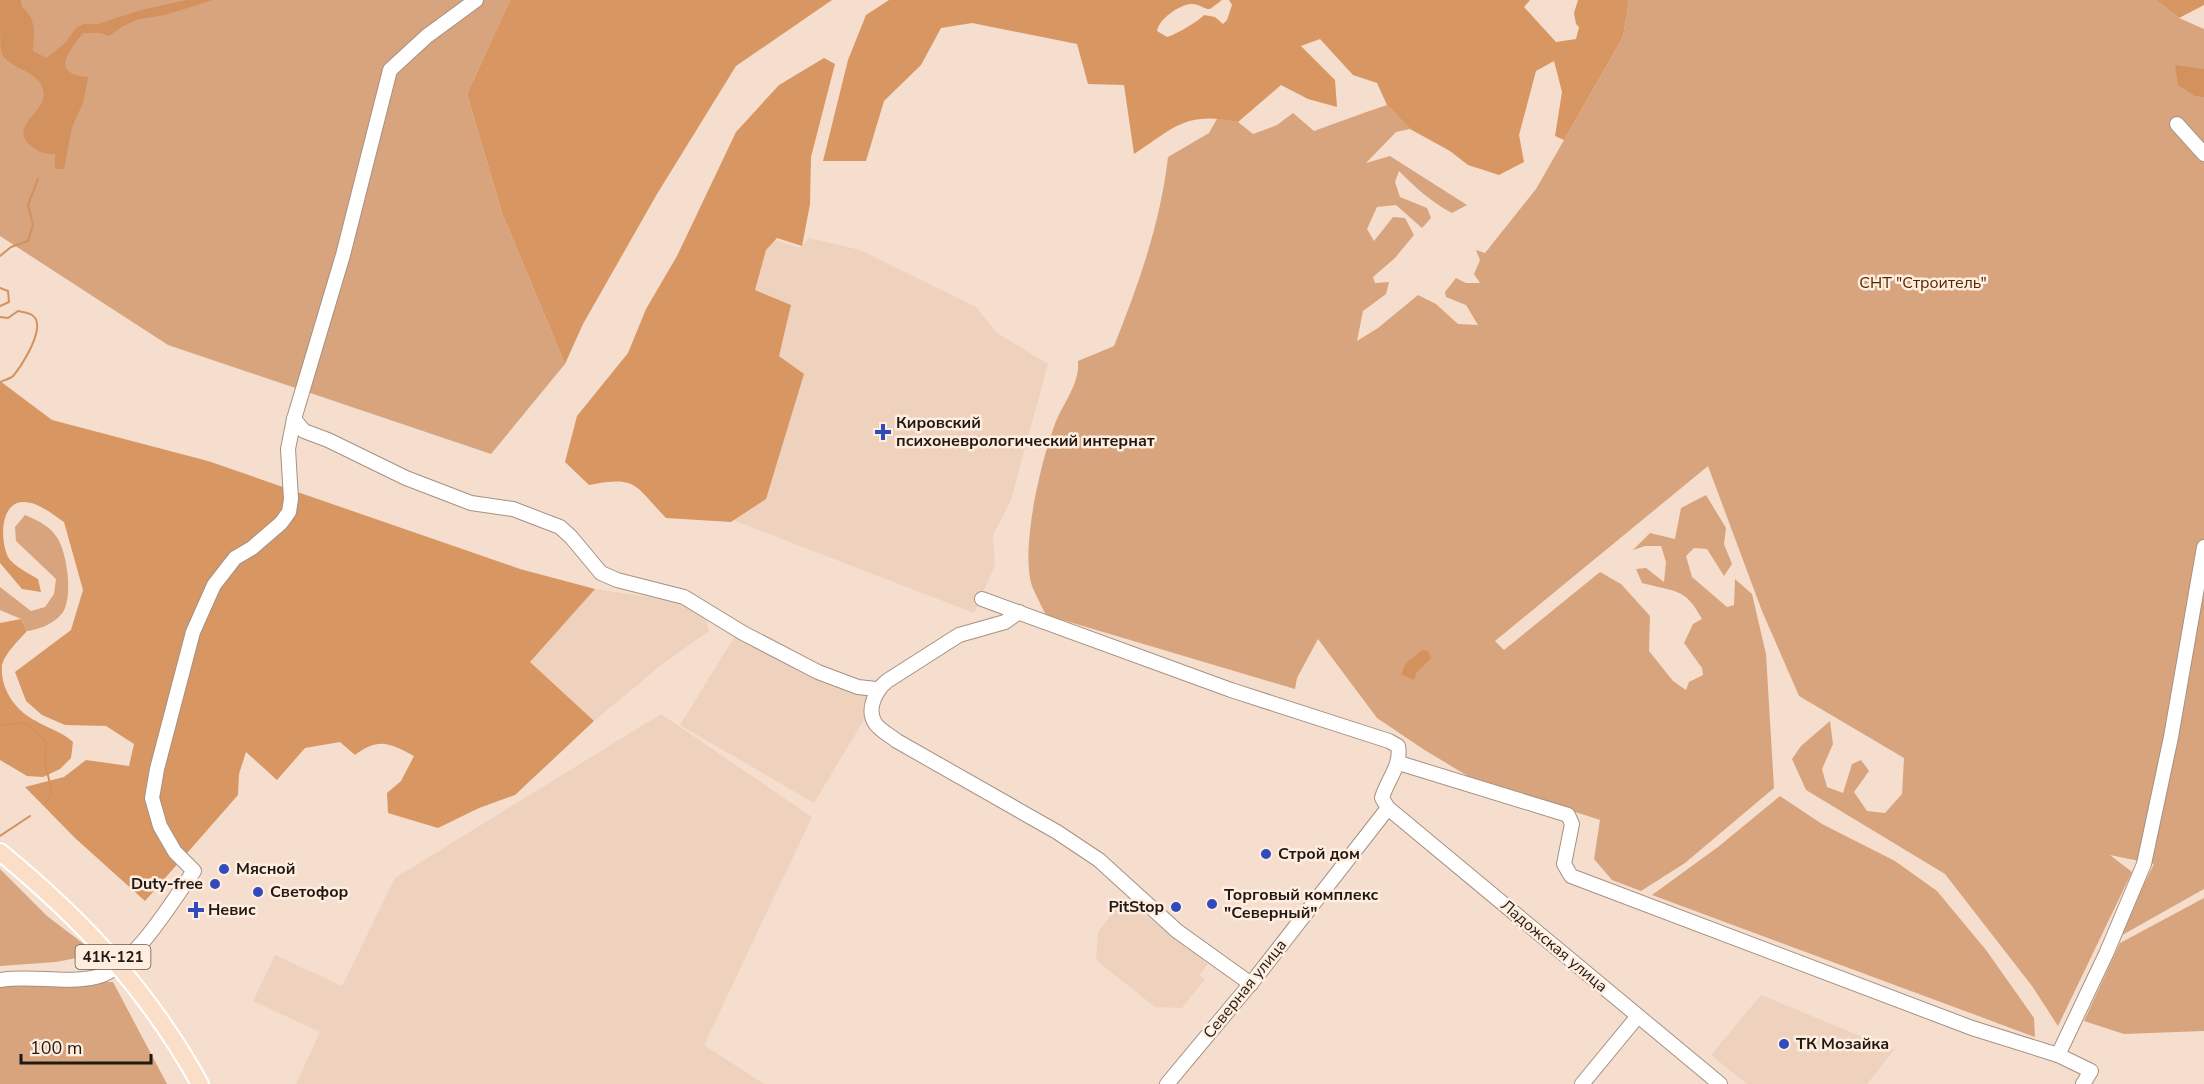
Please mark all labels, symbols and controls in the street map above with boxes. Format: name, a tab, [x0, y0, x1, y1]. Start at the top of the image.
park label: СНТ "Строитель"	[1859, 272, 1987, 294]
place label: Кировский психоневрологический интернат	[896, 412, 1155, 452]
marker: Кировский психоневрологический интернат	[874, 423, 892, 441]
place label: Строй дом	[1278, 843, 1360, 865]
marker: Строй дом	[1259, 847, 1273, 861]
place label: Мясной	[236, 858, 295, 880]
marker: Мясной	[217, 862, 231, 876]
place label: Duty-free	[131, 873, 203, 895]
marker: Duty-free	[208, 877, 222, 891]
place label: Светофор	[270, 881, 349, 903]
place label: Торговый комплекс "Северный"	[1224, 884, 1379, 924]
marker: Светофор	[251, 885, 265, 899]
street label: Ладожская улица	[1496, 895, 1612, 997]
place label: PitStop	[1108, 896, 1164, 918]
marker: Торговый комплекс "Северный"	[1205, 897, 1219, 911]
place label: Невис	[208, 899, 256, 921]
marker: PitStop	[1169, 900, 1183, 914]
marker: Невис	[189, 903, 203, 917]
street label: Северная улица	[1198, 935, 1292, 1043]
road number: 41К-121	[76, 945, 150, 969]
scale bar	[21, 1027, 152, 1065]
place label: ТК Мозайка	[1796, 1033, 1889, 1055]
text: 100 m	[30, 1036, 82, 1060]
marker: ТК Мозайка	[1777, 1037, 1791, 1051]

